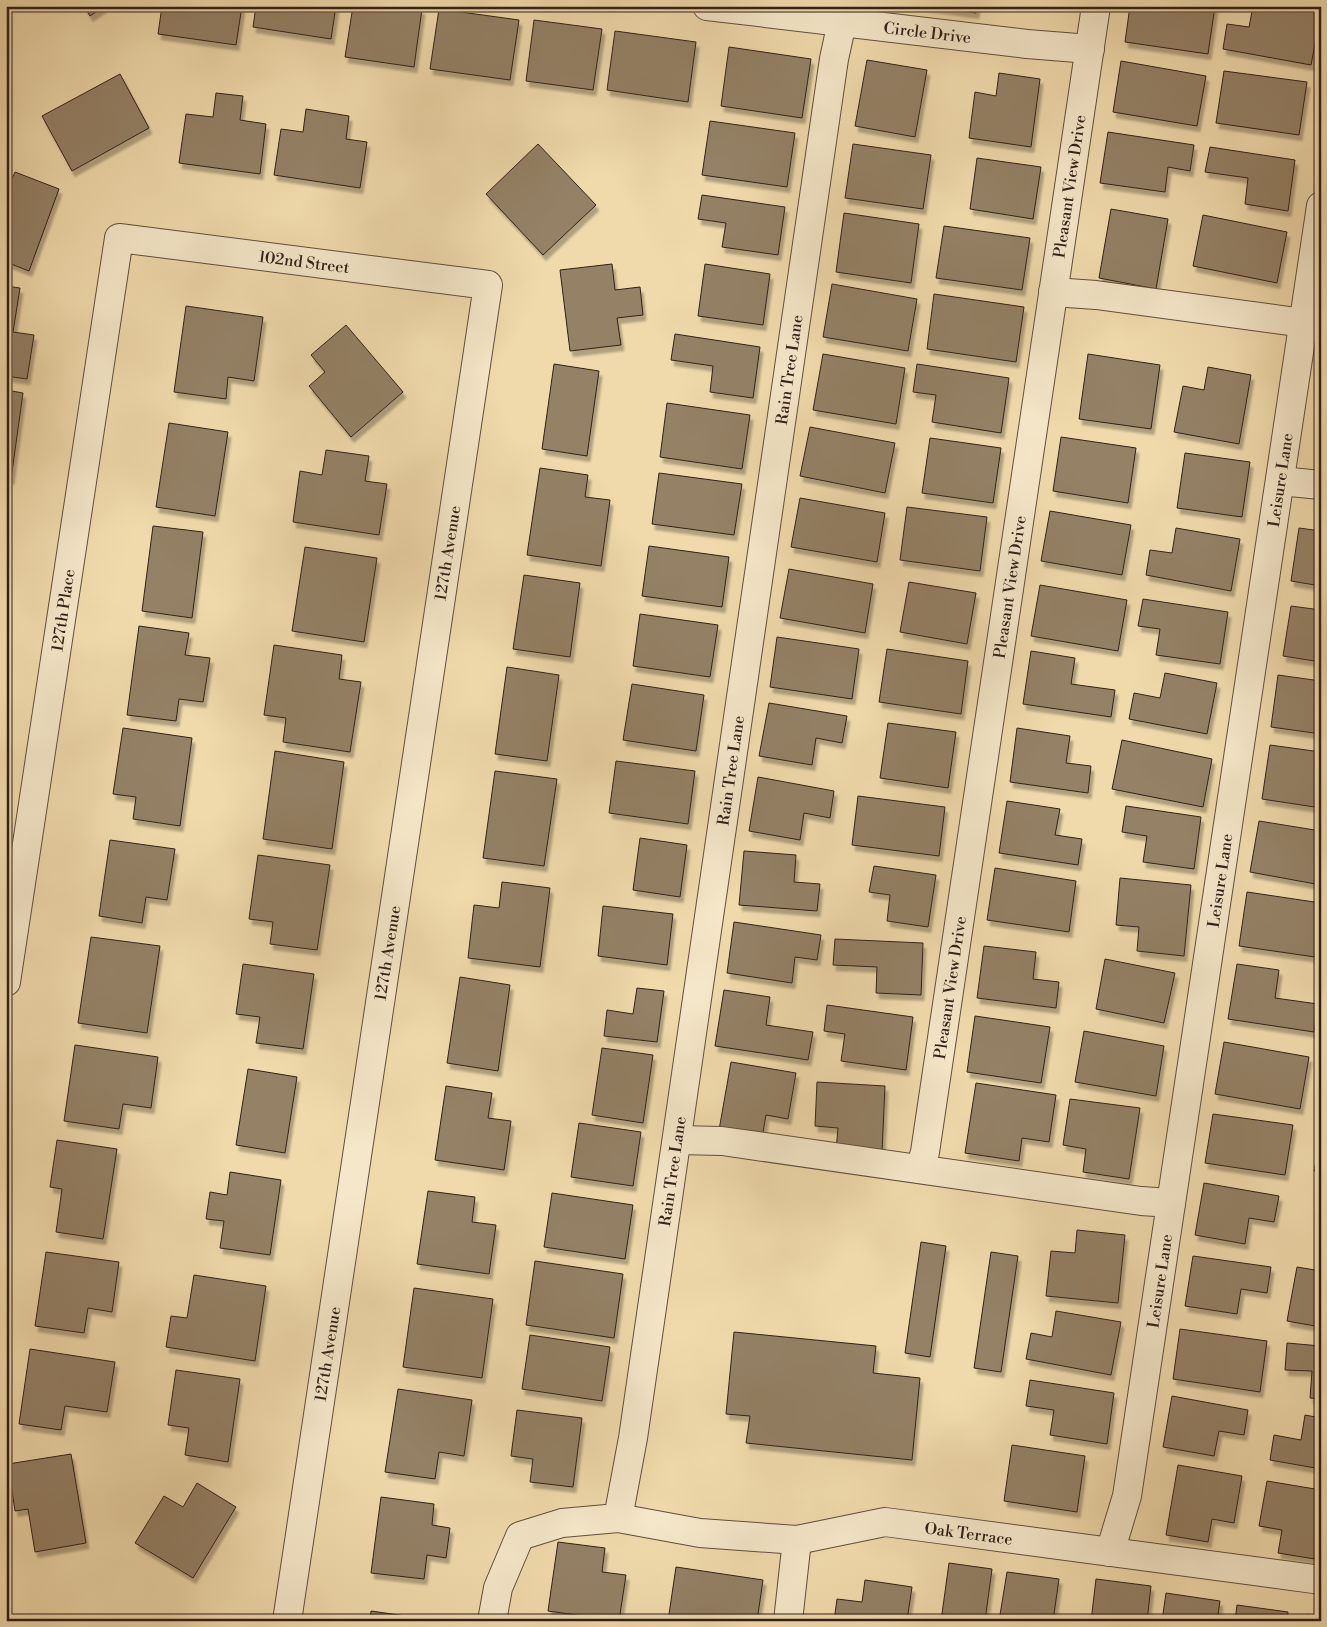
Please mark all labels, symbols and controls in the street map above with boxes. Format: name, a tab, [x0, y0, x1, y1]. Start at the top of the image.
street label: Circle Drive	[883, 18, 972, 48]
street label: Pleasant View Drive	[1050, 114, 1091, 259]
street label: 102nd Street	[257, 247, 351, 278]
street label: Rain Tree Lane	[772, 314, 808, 426]
street label: Leisure Lane	[1264, 432, 1298, 528]
street label: 127th Avenue	[431, 504, 465, 602]
street label: Pleasant View Drive	[990, 514, 1031, 660]
street label: 127th Place	[47, 568, 80, 653]
street label: Rain Tree Lane	[713, 714, 749, 827]
street label: Leisure Lane	[1204, 832, 1237, 929]
street label: 127th Avenue	[371, 904, 405, 1002]
street label: Pleasant View Drive	[930, 915, 971, 1061]
street label: Rain Tree Lane	[655, 1115, 691, 1228]
street label: Leisure Lane	[1143, 1233, 1177, 1329]
street label: 127th Avenue	[311, 1305, 345, 1403]
street label: Oak Terrace	[923, 1518, 1014, 1550]

